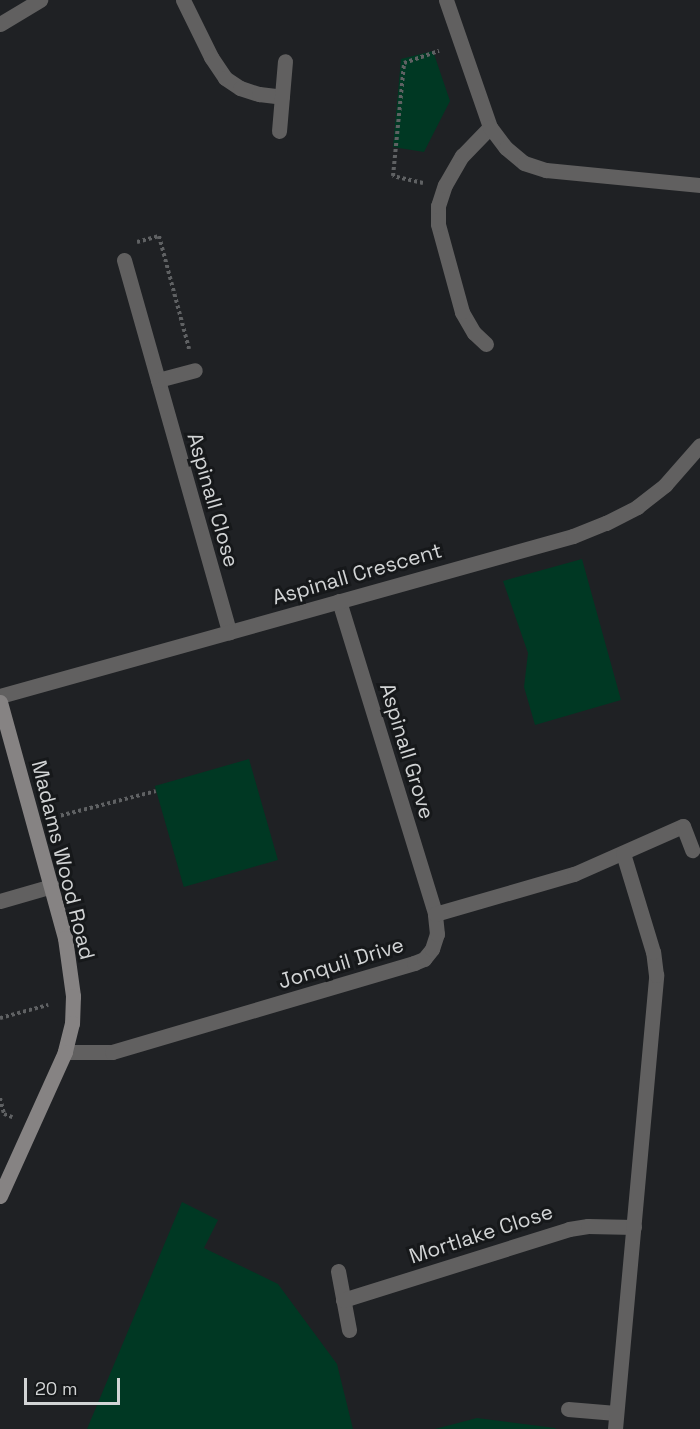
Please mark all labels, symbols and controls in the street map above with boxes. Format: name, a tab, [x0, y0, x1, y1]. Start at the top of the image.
street label: Aspinall Close	[182, 430, 244, 570]
street label: Aspinall Crescent	[269, 538, 445, 610]
street label: Aspinall Grove	[374, 680, 440, 822]
street label: Madams Wood Road	[26, 758, 100, 962]
street label: Jonquil Drive	[275, 932, 407, 994]
street label: Mortlake Close	[406, 1199, 556, 1269]
scale bar	[27, 1366, 123, 1404]
text: 20 m	[35, 1377, 78, 1400]

